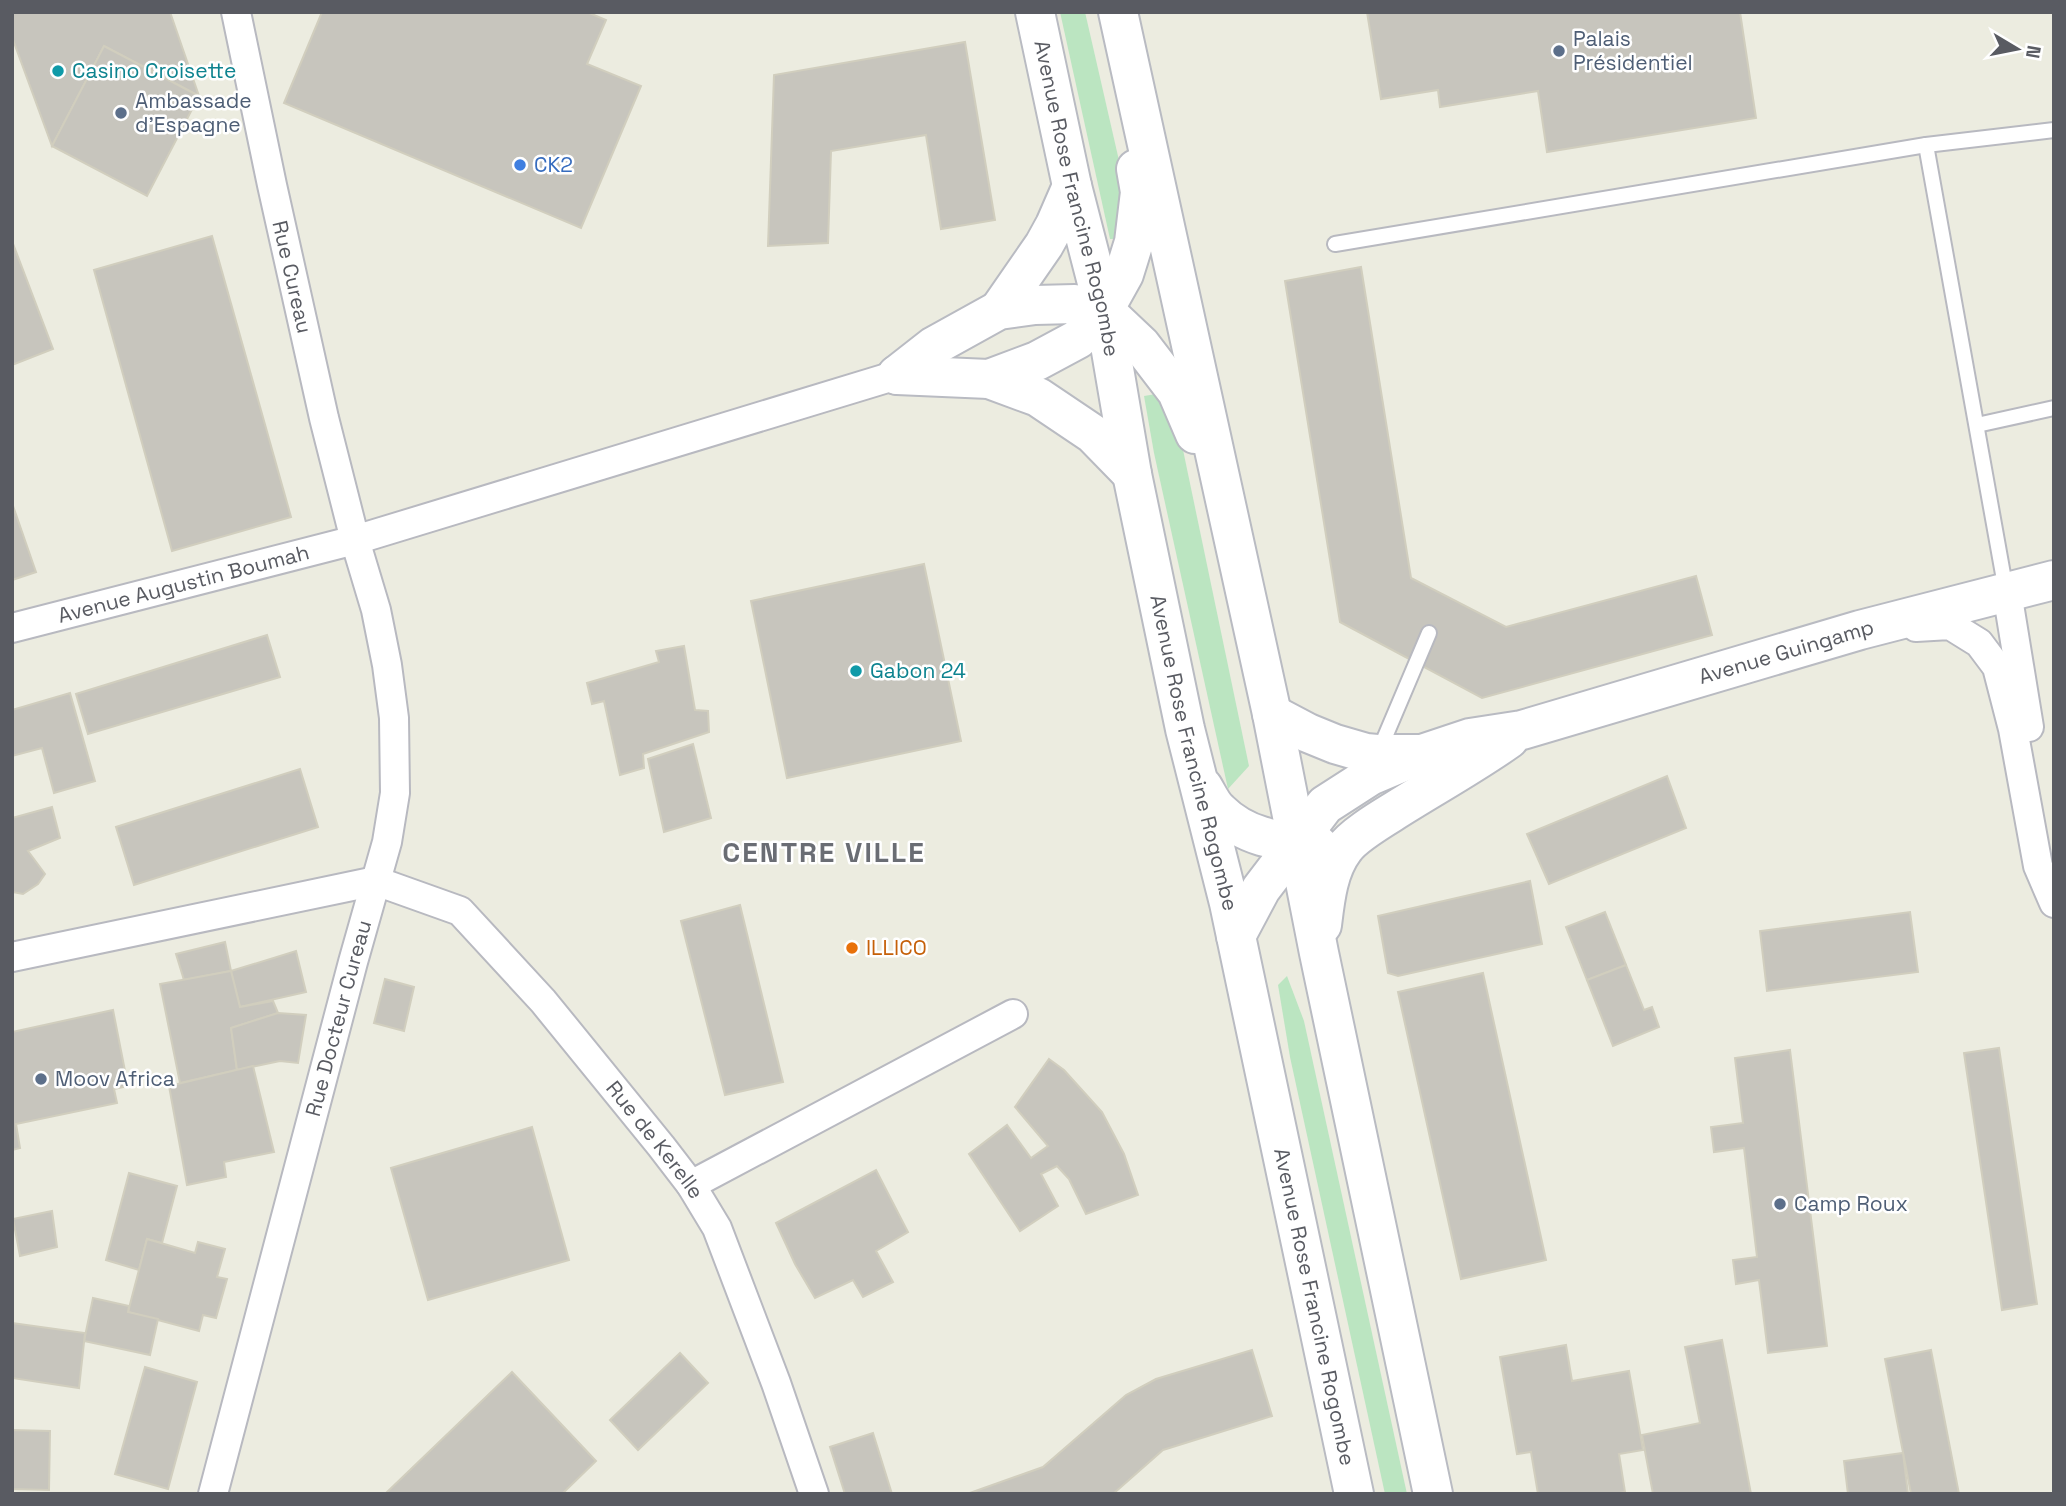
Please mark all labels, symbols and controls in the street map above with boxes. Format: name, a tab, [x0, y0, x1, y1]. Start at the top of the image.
north arrow	[1982, 14, 2052, 84]
place label: Palais Présidentiel	[1573, 25, 1693, 76]
street label: Avenue Rose Francine Rogombe	[1028, 38, 1126, 358]
marker: Palais Présidentiel	[1551, 43, 1567, 59]
text: N	[2020, 43, 2047, 60]
place label: Casino Croisette	[72, 57, 236, 84]
marker: Casino Croisette	[50, 63, 66, 79]
place label: Ambassade d'Espagne	[135, 87, 252, 138]
marker: Ambassade d'Espagne	[113, 105, 129, 121]
place label: CK2	[534, 151, 573, 178]
marker: CK2	[512, 157, 528, 173]
street label: Rue Cureau	[266, 218, 319, 336]
street label: Avenue Augustin Boumah	[55, 538, 312, 629]
street label: Avenue Rose Francine Rogombe	[1144, 592, 1244, 913]
street label: Avenue Guingamp	[1695, 613, 1877, 690]
place label: Gabon 24	[870, 657, 966, 684]
marker: Gabon 24	[848, 663, 864, 679]
district label: CENTRE VILLE	[722, 834, 926, 870]
street label: Rue Docteur Cureau	[299, 917, 377, 1119]
place label: ILLICO	[866, 934, 927, 961]
marker: ILLICO	[844, 940, 860, 956]
place label: Moov Africa	[55, 1065, 175, 1092]
marker: Moov Africa	[33, 1071, 49, 1087]
street label: Rue de Kerelle	[600, 1075, 710, 1203]
street label: Avenue Rose Francine Rogombe	[1268, 1145, 1362, 1468]
place label: Camp Roux	[1794, 1190, 1908, 1217]
marker: Camp Roux	[1772, 1196, 1788, 1212]

